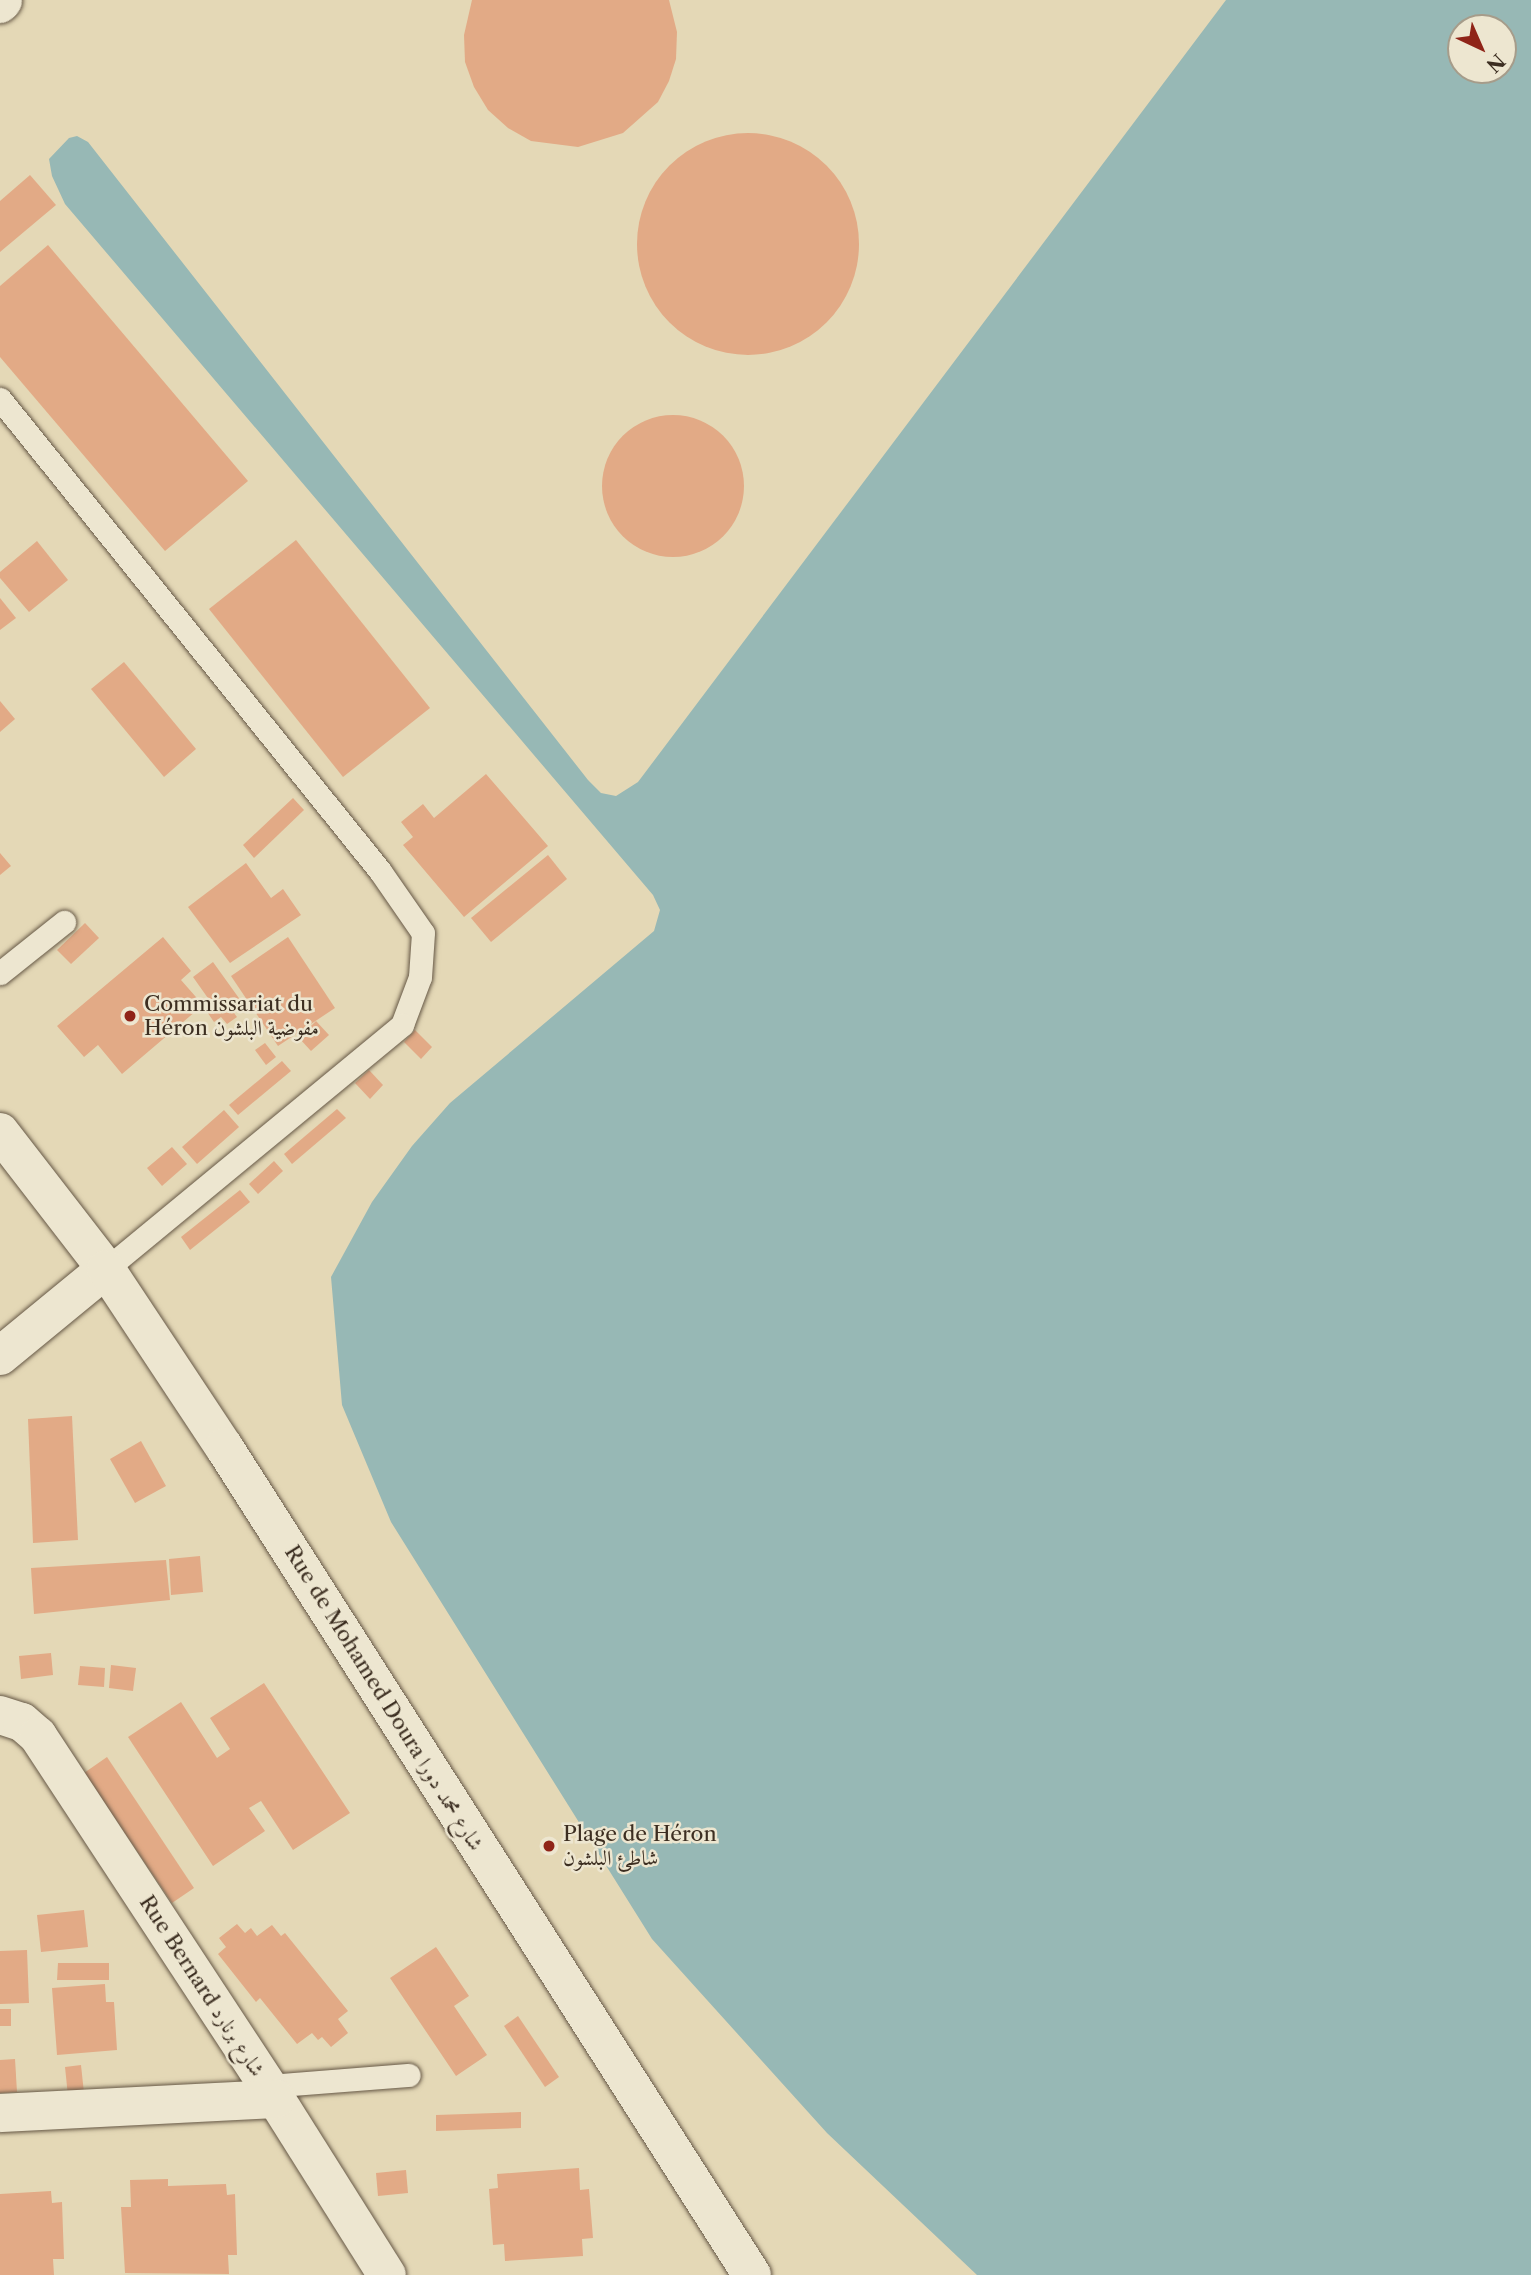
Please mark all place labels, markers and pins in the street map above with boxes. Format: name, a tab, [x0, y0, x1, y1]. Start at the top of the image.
place label: Commissariat du Héron مفوضية البلشون	[144, 991, 319, 1041]
marker: Commissariat du Héron مفوضية البلشون	[122, 1008, 138, 1024]
place label: Plage de Héron شاطئ البلشون	[563, 1821, 717, 1871]
marker: Plage de Héron شاطئ البلشون	[541, 1838, 557, 1854]

